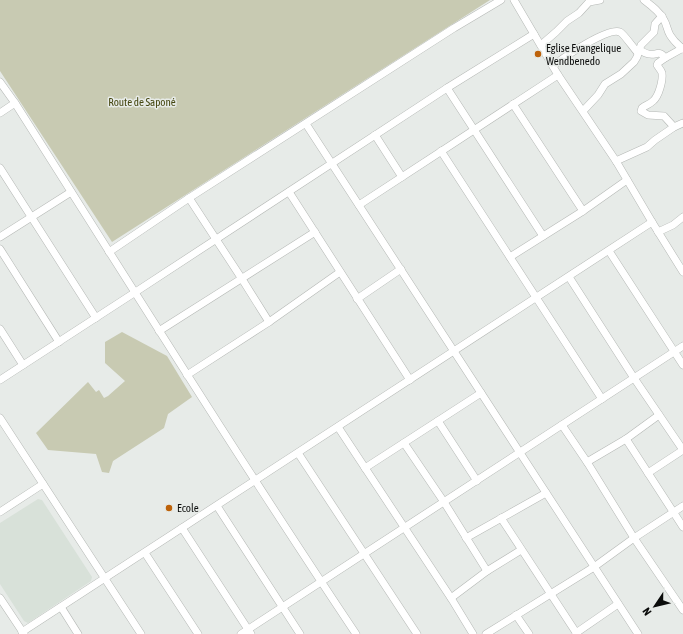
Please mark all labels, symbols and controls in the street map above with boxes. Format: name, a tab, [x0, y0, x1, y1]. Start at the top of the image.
place label: Eglise Evangelique Wendbenedo	[546, 42, 621, 67]
marker: Eglise Evangelique Wendbenedo	[533, 49, 543, 59]
park label: Route de Saponé	[108, 96, 176, 108]
place label: Ecole	[177, 502, 199, 514]
marker: Ecole	[164, 503, 174, 513]
north arrow	[635, 586, 675, 626]
text: N	[640, 606, 654, 618]

